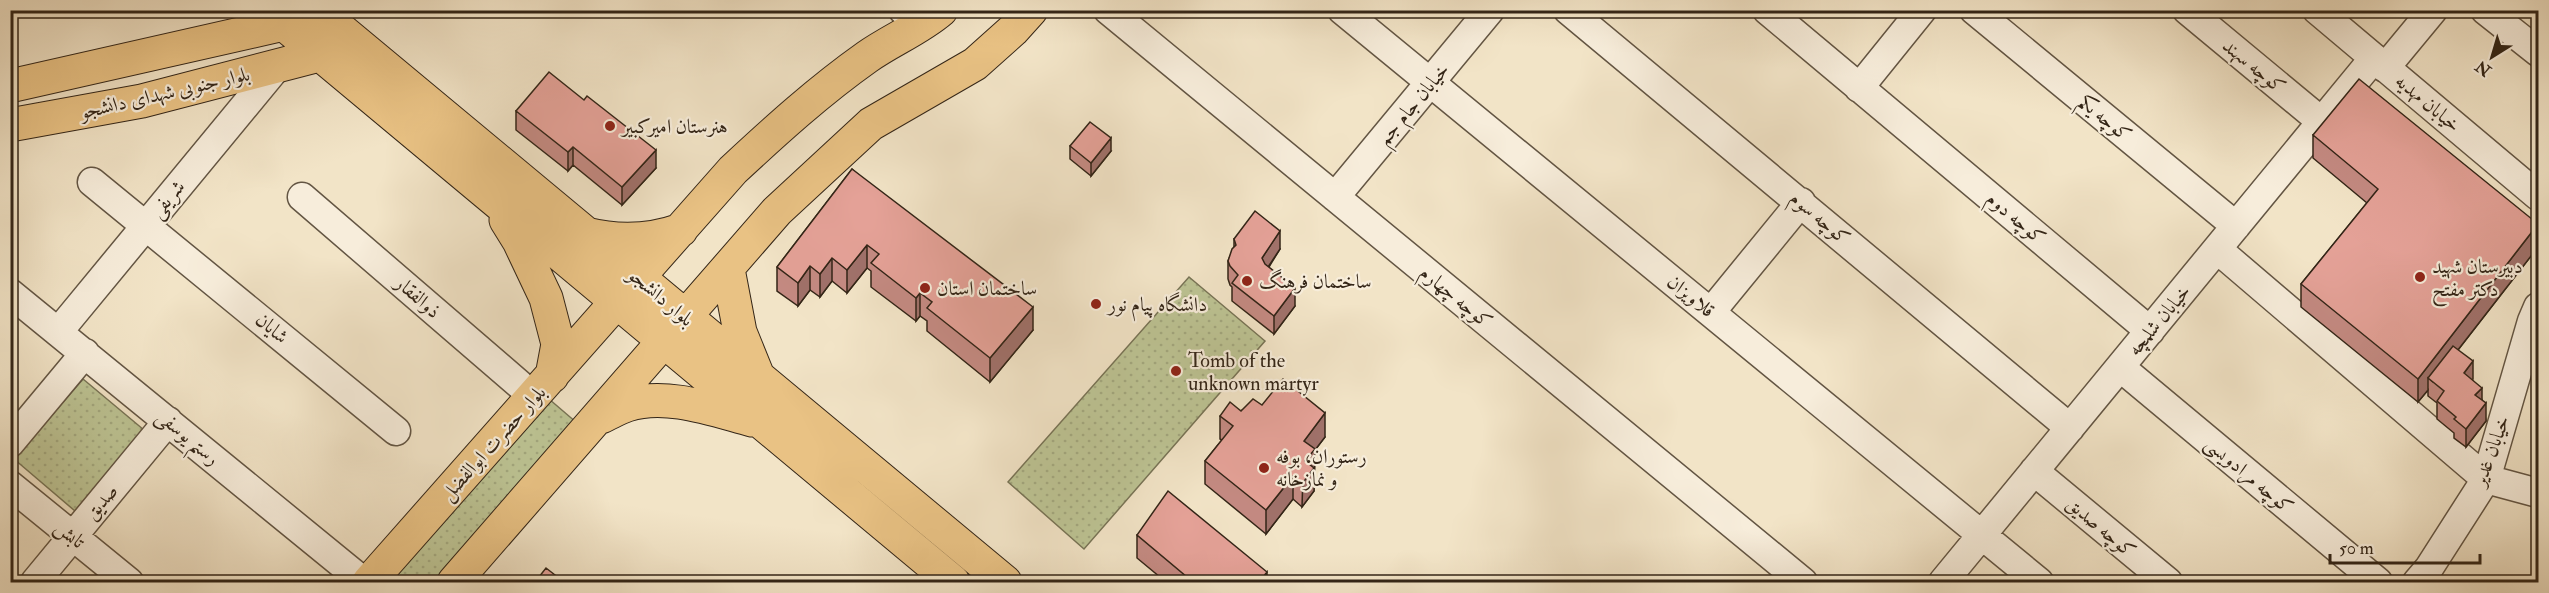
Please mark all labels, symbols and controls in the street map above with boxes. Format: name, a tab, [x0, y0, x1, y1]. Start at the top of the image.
north arrow	[2462, 27, 2522, 87]
street label: کوچه سهند	[2217, 33, 2291, 100]
text: N	[2471, 55, 2496, 81]
street label: خیابان جام جم	[1371, 58, 1459, 154]
street label: بلوار جنوبی شهدای دانشجو	[76, 61, 253, 127]
street label: خیابان مهدیه	[2390, 68, 2466, 138]
street label: کوچه یکم	[2069, 89, 2137, 152]
place label: هنرستان امیرکبیر	[620, 114, 728, 139]
marker: هنرستان امیرکبیر	[603, 119, 617, 133]
street label: شریفی	[144, 175, 192, 224]
street label: کوچه سوم	[1781, 186, 1855, 254]
street label: کوچه دوم	[1978, 186, 2051, 254]
place label: دبیرستان شهید دکتر مفتح	[2432, 254, 2523, 307]
street label: کوچه چهارم	[1411, 260, 1497, 338]
street label: بلوار دانشجو	[621, 261, 699, 332]
place label: ساختمان فرهنگ	[1259, 268, 1372, 294]
street label: ذوالفقار	[388, 269, 446, 324]
street label: قلاویزان	[1662, 269, 1720, 323]
marker: دبیرستان شهید دکتر مفتح	[2413, 270, 2427, 284]
marker: ساختمان فرهنگ	[1240, 274, 1254, 288]
place label: ساختمان استان	[937, 276, 1037, 301]
street label: خیابان شلمچه	[2122, 279, 2197, 361]
marker: ساختمان استان	[918, 281, 932, 295]
place label: دانشگاه پیام نور	[1106, 291, 1207, 322]
marker: دانشگاه پیام نور	[1089, 297, 1103, 311]
street label: شایان	[250, 307, 294, 349]
place label: Tomb of the unknown martyr	[1188, 348, 1319, 396]
marker: Tomb of the unknown martyr	[1169, 364, 1183, 378]
street label: بلوار حضرت ابوالفضل	[435, 380, 553, 507]
street label: رستم یوسفی	[147, 403, 225, 476]
street label: خیابان غدیر	[2466, 412, 2515, 492]
street label: کوچه مرادویسی	[2198, 431, 2298, 521]
place label: رستوران، بوفه و نمازخانه	[1276, 444, 1367, 492]
marker: رستوران، بوفه و نمازخانه	[1257, 461, 1271, 475]
street label: صدیق	[79, 479, 123, 525]
street label: کوچه صدیق	[2060, 491, 2141, 564]
street label: تابش	[49, 514, 90, 555]
scale bar	[2330, 527, 2480, 565]
text: 50 m	[2339, 537, 2374, 560]

